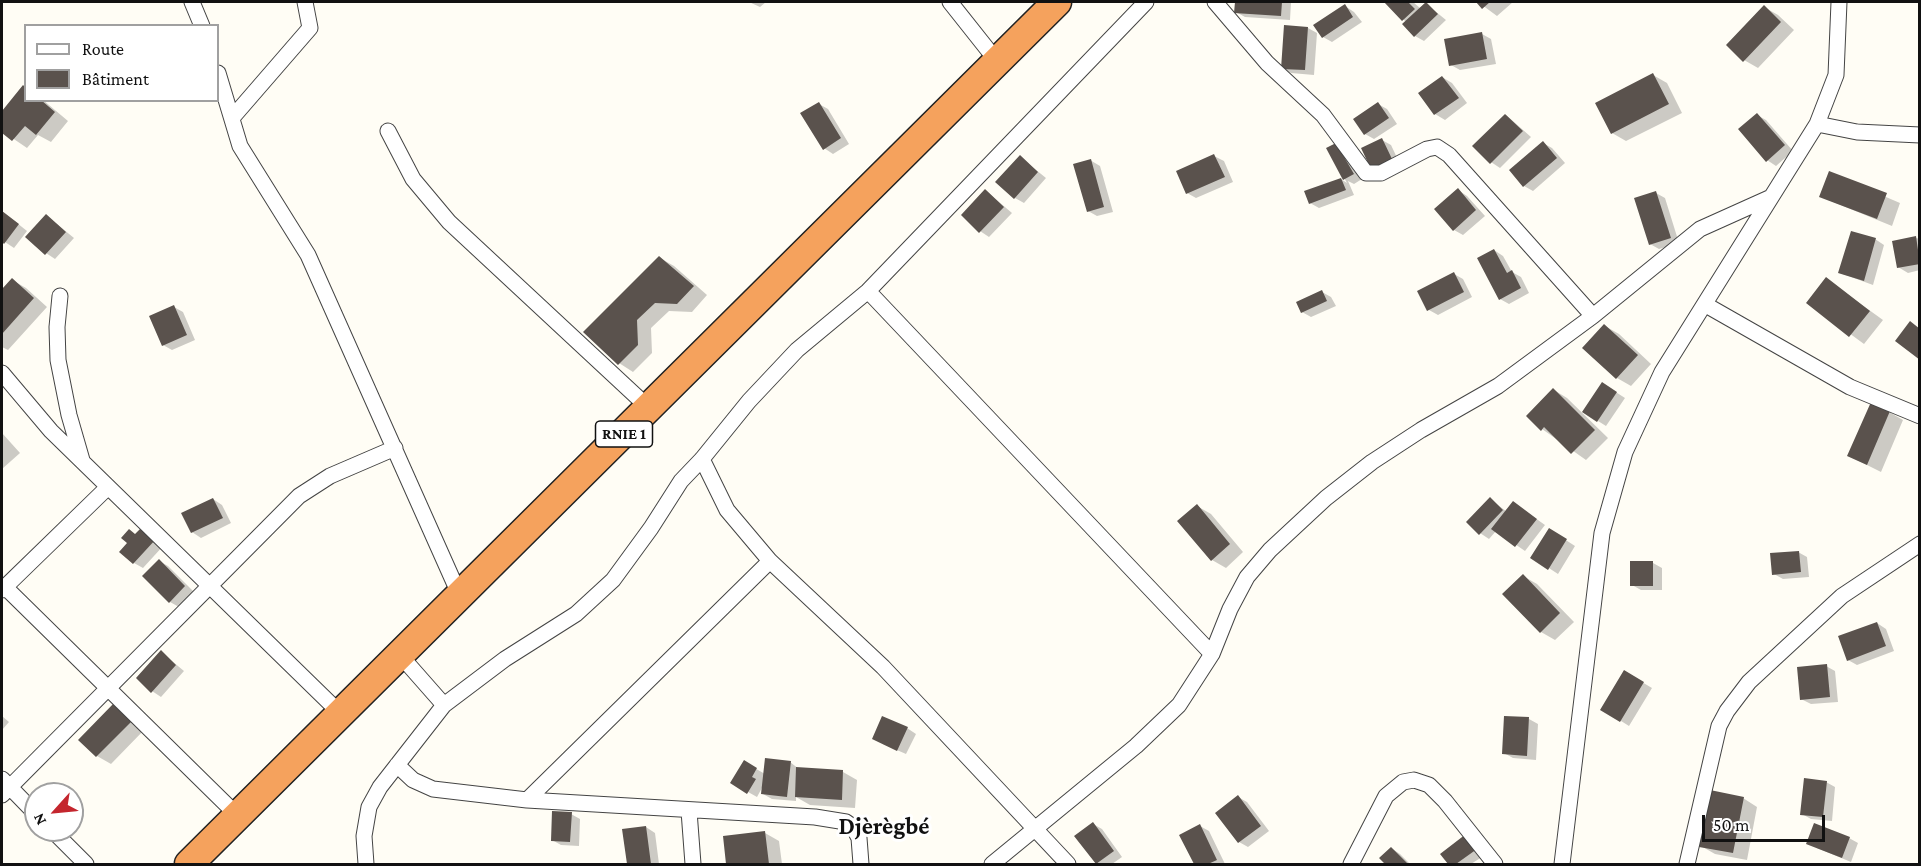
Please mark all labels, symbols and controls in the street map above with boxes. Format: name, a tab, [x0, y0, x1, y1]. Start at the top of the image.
legend	[24, 24, 219, 102]
text: Route	[82, 39, 124, 59]
text: Bâtiment	[82, 69, 149, 89]
road number: RNIE 1	[596, 421, 652, 447]
north arrow	[24, 782, 84, 842]
scale bar	[1705, 803, 1828, 841]
text: N	[29, 811, 49, 828]
district label: Djèrègbé	[839, 813, 929, 841]
text: 50 m	[1713, 815, 1750, 835]

